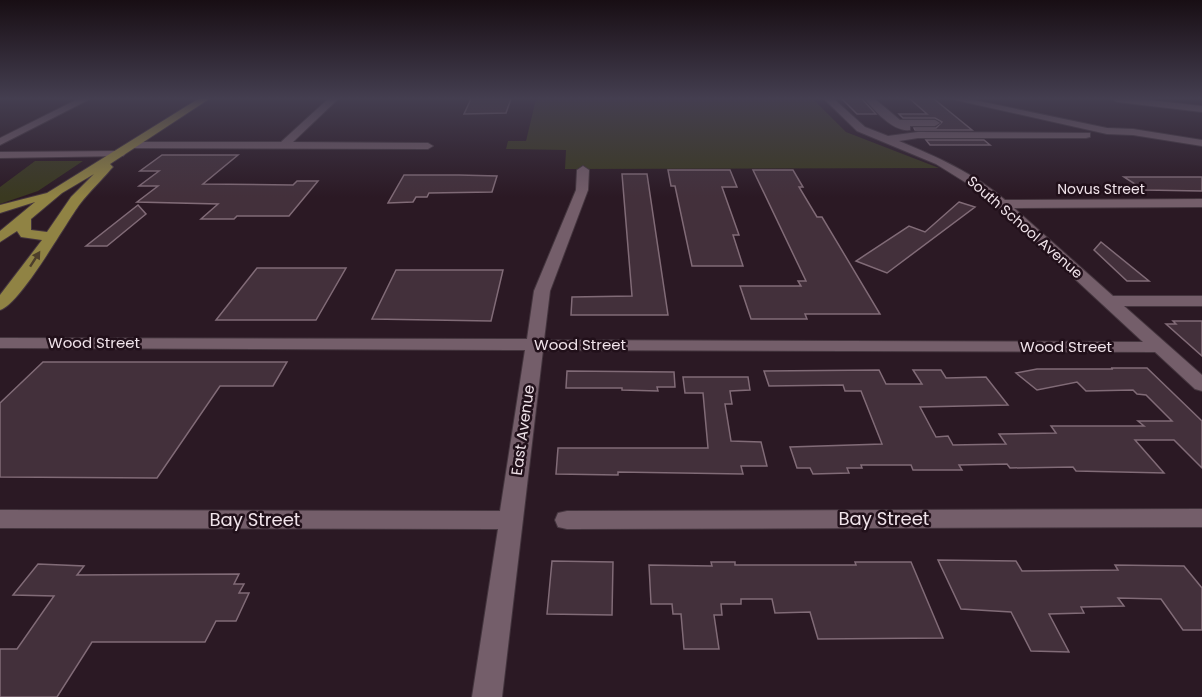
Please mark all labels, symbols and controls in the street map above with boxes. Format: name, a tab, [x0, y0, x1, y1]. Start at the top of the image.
street label: South School Avenue	[963, 171, 1087, 283]
street label: Novus Street	[1057, 179, 1145, 199]
one-way arrow	[29, 251, 41, 267]
street label: Wood Street	[48, 332, 140, 353]
street label: Wood Street	[534, 334, 626, 355]
street label: Wood Street	[1020, 336, 1112, 357]
street label: East Avenue	[506, 383, 539, 477]
street label: Bay Street	[839, 506, 929, 531]
street label: Bay Street	[210, 507, 300, 532]

